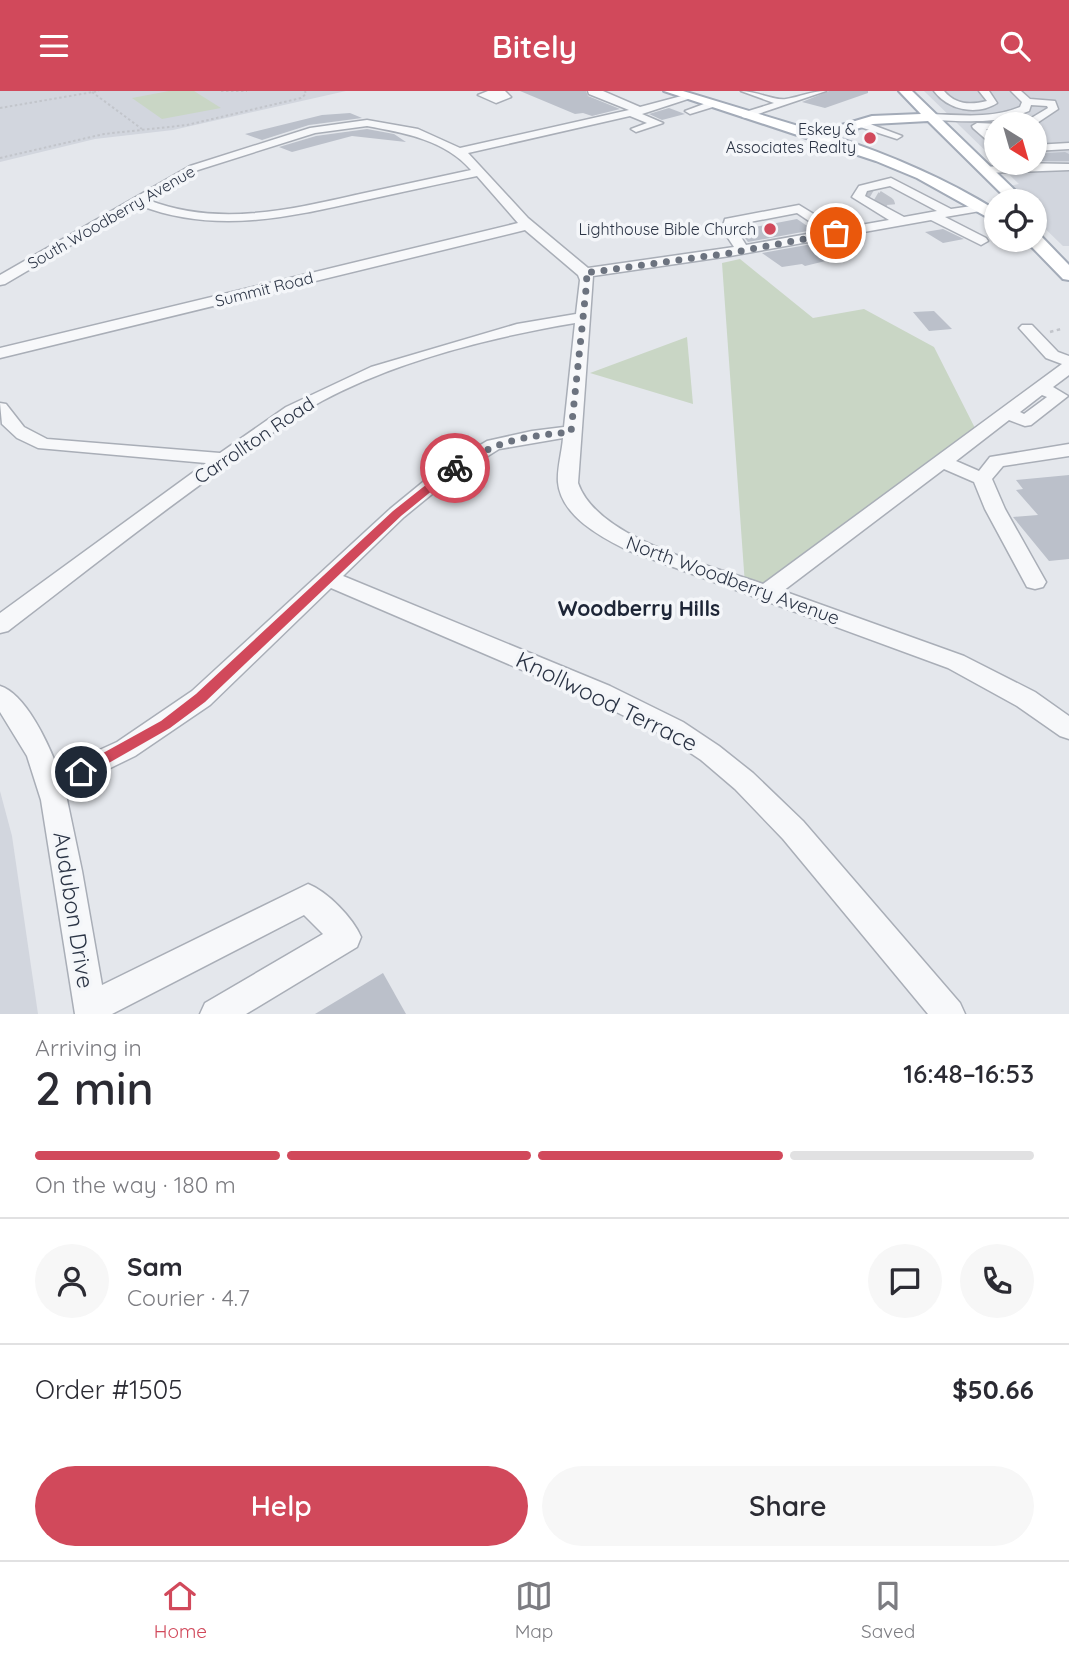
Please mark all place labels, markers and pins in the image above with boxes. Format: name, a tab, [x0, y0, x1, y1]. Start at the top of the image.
place label: Eskey & Associates Realty	[726, 119, 856, 157]
marker: Eskey & Associates Realty	[862, 130, 878, 146]
pin	[806, 203, 866, 263]
place label: Lighthouse Bible Church	[579, 219, 756, 239]
marker: Lighthouse Bible Church	[762, 221, 778, 237]
pin	[51, 742, 111, 802]

